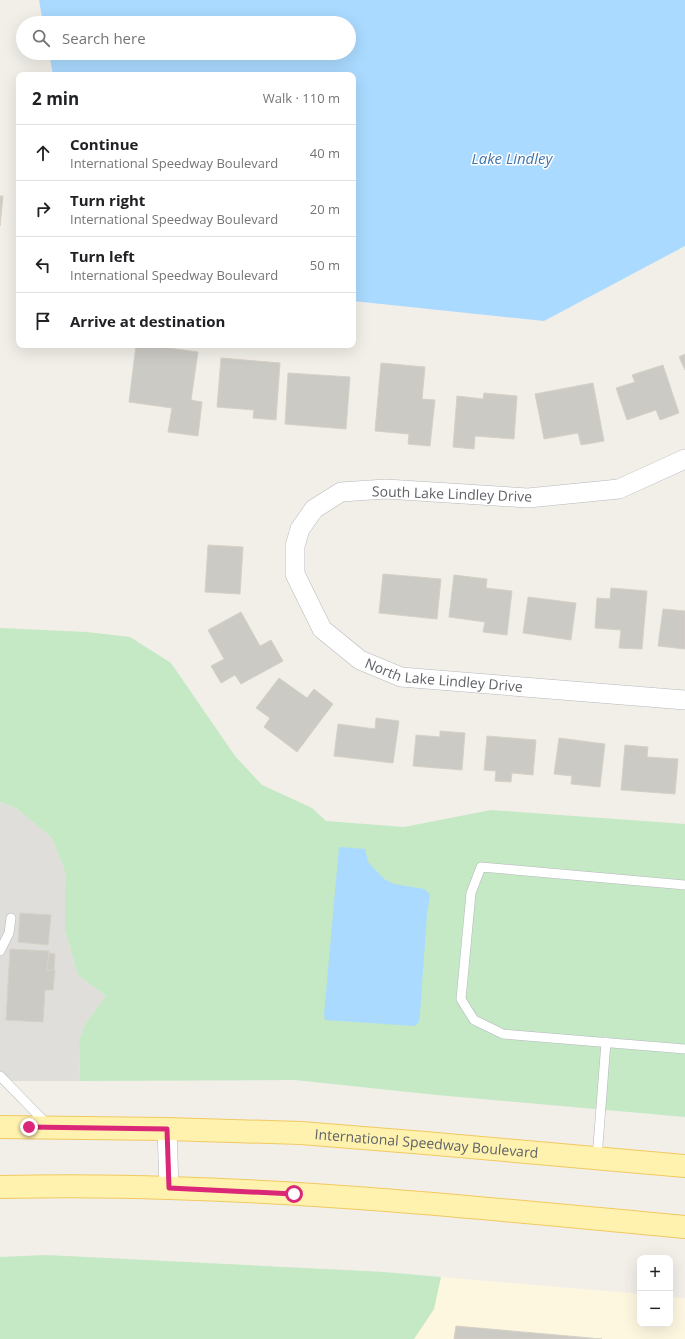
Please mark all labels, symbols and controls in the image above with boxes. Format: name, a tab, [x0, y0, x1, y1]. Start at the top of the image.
search box	[16, 16, 356, 60]
icon: search	[30, 27, 52, 49]
text: Search here	[62, 28, 146, 48]
text: 2 min	[32, 87, 79, 110]
text: Walk · 110 m	[263, 89, 340, 107]
text: Continue	[70, 134, 138, 154]
icon: ahead	[32, 142, 54, 164]
text: 40 m	[310, 144, 340, 162]
water label: Lake Lindley	[472, 148, 554, 168]
text: International Speedway Boulevard	[70, 154, 278, 172]
text: Turn right	[70, 190, 145, 210]
icon: right	[32, 198, 54, 220]
text: 20 m	[310, 200, 340, 218]
text: International Speedway Boulevard	[70, 210, 278, 228]
text: Turn left	[70, 246, 135, 266]
icon: left	[32, 254, 54, 276]
text: 50 m	[310, 256, 340, 274]
text: International Speedway Boulevard	[70, 266, 278, 284]
icon: arrive	[32, 310, 54, 332]
text: Arrive at destination	[70, 311, 225, 331]
street label: South Lake Lindley Drive	[372, 481, 533, 506]
street label: North Lake Lindley Drive	[362, 653, 524, 696]
route end	[20, 1118, 38, 1136]
street label: International Speedway Boulevard	[314, 1124, 539, 1162]
route start	[285, 1185, 303, 1203]
map controls	[637, 1255, 673, 1327]
button: +	[637, 1255, 673, 1291]
button: −	[637, 1291, 673, 1327]

